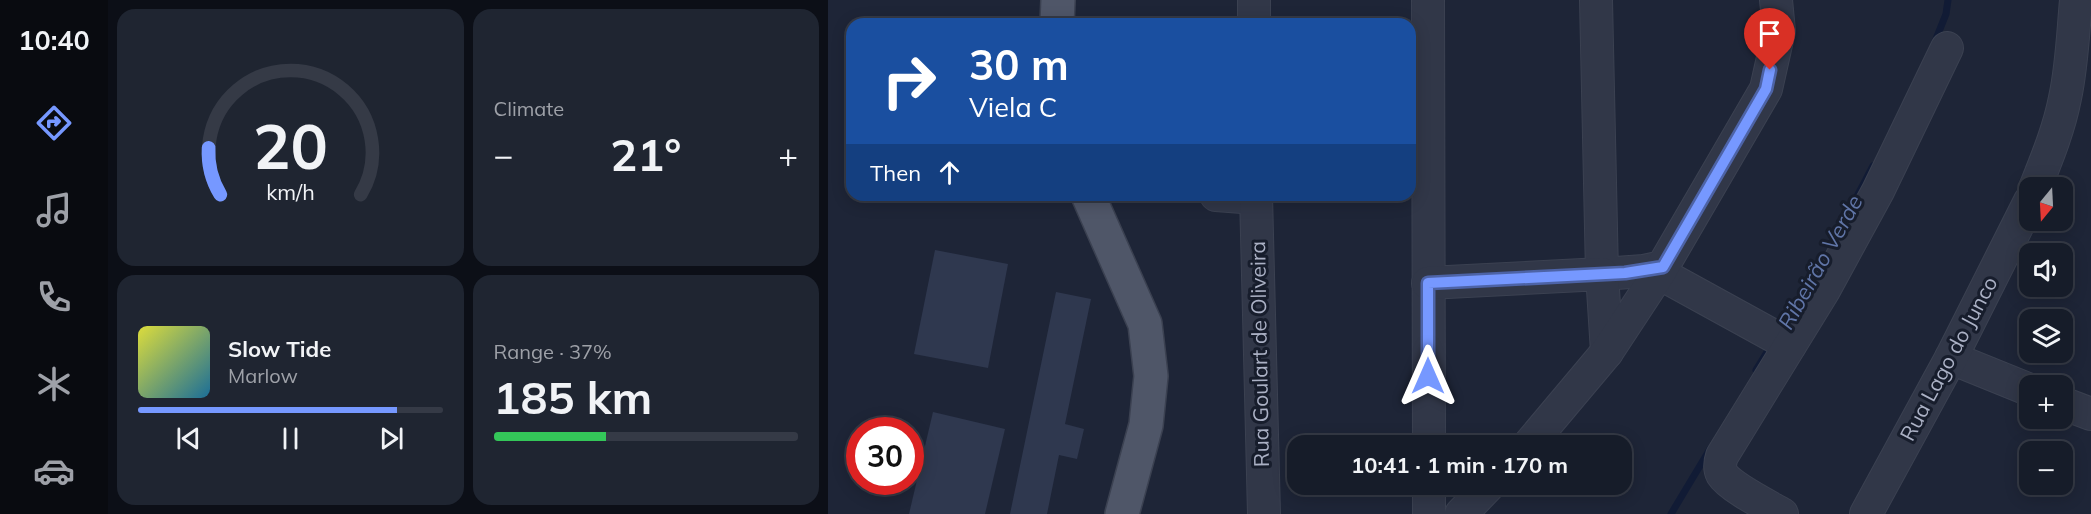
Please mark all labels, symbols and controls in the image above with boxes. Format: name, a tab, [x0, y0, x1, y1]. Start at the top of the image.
pin	[1744, 8, 1795, 70]
icon: arrive	[1753, 17, 1786, 50]
text: 10:40	[18, 23, 90, 57]
text: 30 m	[969, 38, 1069, 91]
icon: right	[870, 42, 948, 120]
text: Viela C	[969, 90, 1057, 124]
text: Climate	[494, 96, 564, 121]
icon: directions	[33, 102, 75, 144]
text: 20	[253, 106, 328, 185]
text: 21°	[610, 126, 681, 182]
text: −	[494, 134, 513, 175]
text: +	[778, 134, 798, 175]
icon: ahead	[933, 156, 966, 189]
text: Then	[870, 159, 921, 187]
north arrow	[2019, 177, 2073, 231]
map controls	[2019, 177, 2073, 495]
text: km/h	[266, 178, 314, 205]
icon: music	[33, 189, 75, 231]
water label: Ribeirão Verde	[1772, 190, 1868, 334]
street label: Rua Goulart de Oliveira	[1244, 241, 1274, 467]
button: sound	[2019, 243, 2073, 297]
street label: Rua Lago do Junco	[1894, 272, 2002, 445]
icon: phone	[33, 276, 75, 318]
button: layers	[2019, 309, 2073, 363]
text: Slow Tide	[228, 335, 331, 363]
text: Range · 37%	[494, 339, 612, 364]
position arrow	[1396, 344, 1460, 408]
icon: climate	[33, 363, 75, 405]
text: Marlow	[228, 363, 298, 388]
text: 185 km	[494, 369, 652, 425]
button: +	[2019, 375, 2073, 429]
speed limit sign: 30	[846, 417, 924, 495]
icon: previous	[172, 422, 205, 455]
icon: pause	[274, 422, 307, 455]
icon: next	[375, 422, 408, 455]
button: −	[2019, 441, 2073, 495]
icon: car	[33, 450, 75, 492]
text: 10:41 · 1 min · 170 m	[1351, 451, 1568, 479]

